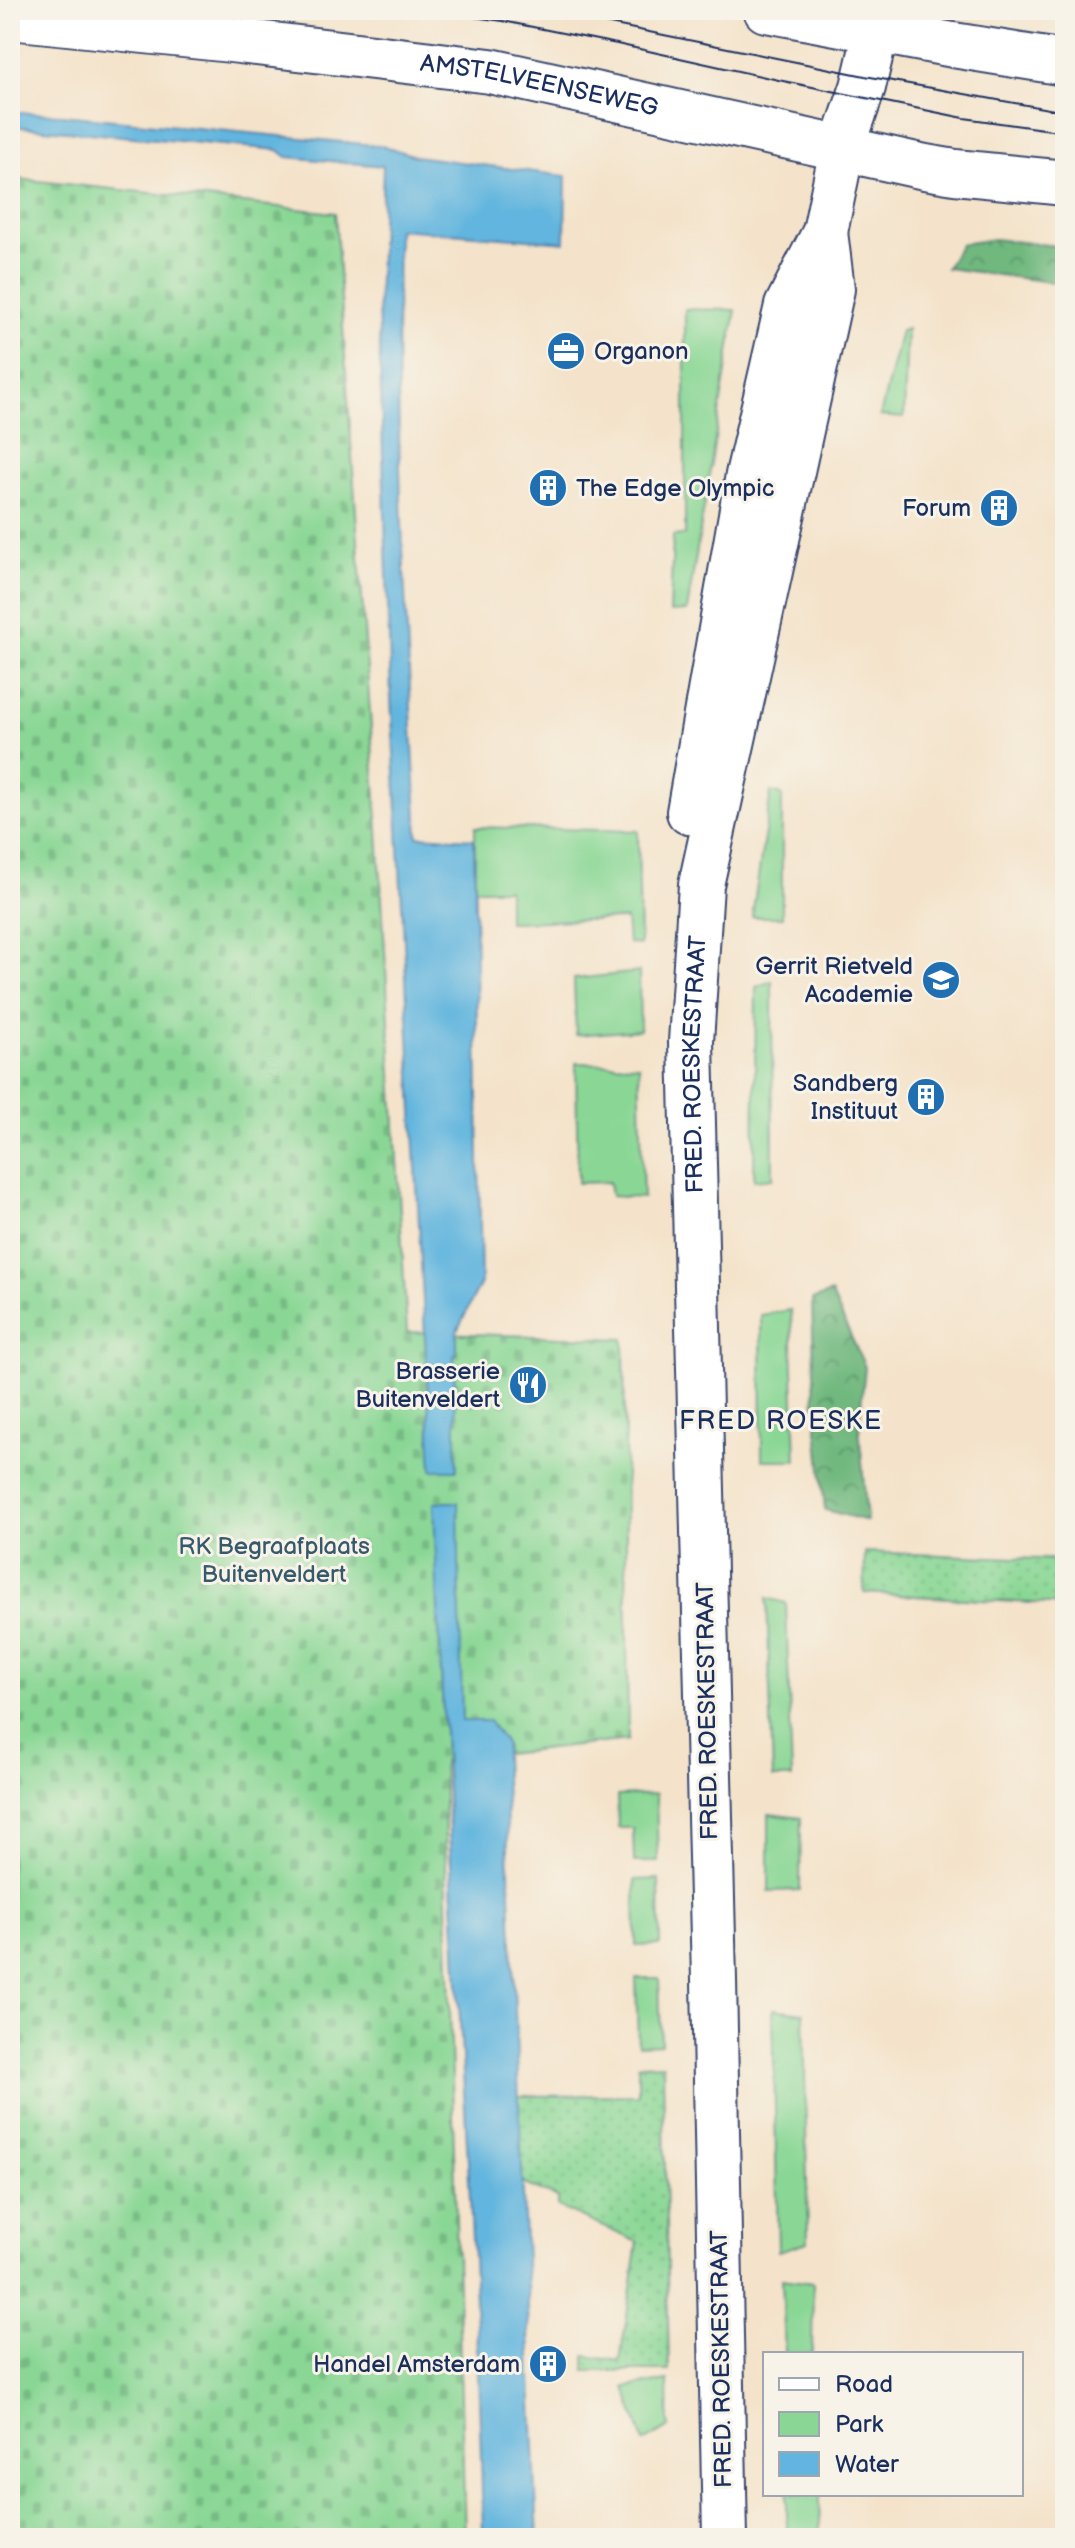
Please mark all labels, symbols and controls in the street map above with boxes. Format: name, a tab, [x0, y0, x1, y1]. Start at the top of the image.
street label: AMSTELVEENSEWEG	[419, 49, 661, 123]
office icon: Organon	[545, 330, 587, 372]
place label: Organon	[594, 337, 689, 366]
building icon: The Edge Olympic	[527, 467, 569, 509]
place label: The Edge Olympic	[576, 474, 775, 503]
building icon: Forum	[978, 487, 1020, 529]
place label: Forum	[902, 494, 971, 523]
street label: FRED. ROESKESTRAAT	[677, 934, 713, 1194]
place label: Gerrit Rietveld Academie	[755, 952, 913, 1009]
school or university icon: Gerrit Rietveld Academie	[920, 959, 962, 1001]
place label: Sandberg Instituut	[793, 1069, 899, 1126]
building icon: Sandberg Instituut	[905, 1076, 947, 1118]
place label: Brasserie Buitenveldert	[355, 1357, 501, 1414]
restaurant icon: Brasserie Buitenveldert	[507, 1364, 549, 1406]
district label: FRED ROESKE	[679, 1406, 883, 1437]
park label: RK Begraafplaats Buitenveldert	[178, 1532, 370, 1589]
street label: FRED. ROESKESTRAAT	[691, 1581, 724, 1840]
street label: FRED. ROESKESTRAAT	[705, 2229, 738, 2488]
building icon: Handel Amsterdam	[527, 2343, 569, 2385]
place label: Handel Amsterdam	[313, 2350, 520, 2379]
legend	[763, 2352, 1023, 2496]
text: Road	[835, 2370, 893, 2399]
text: Park	[835, 2410, 883, 2439]
text: Water	[835, 2450, 899, 2479]

